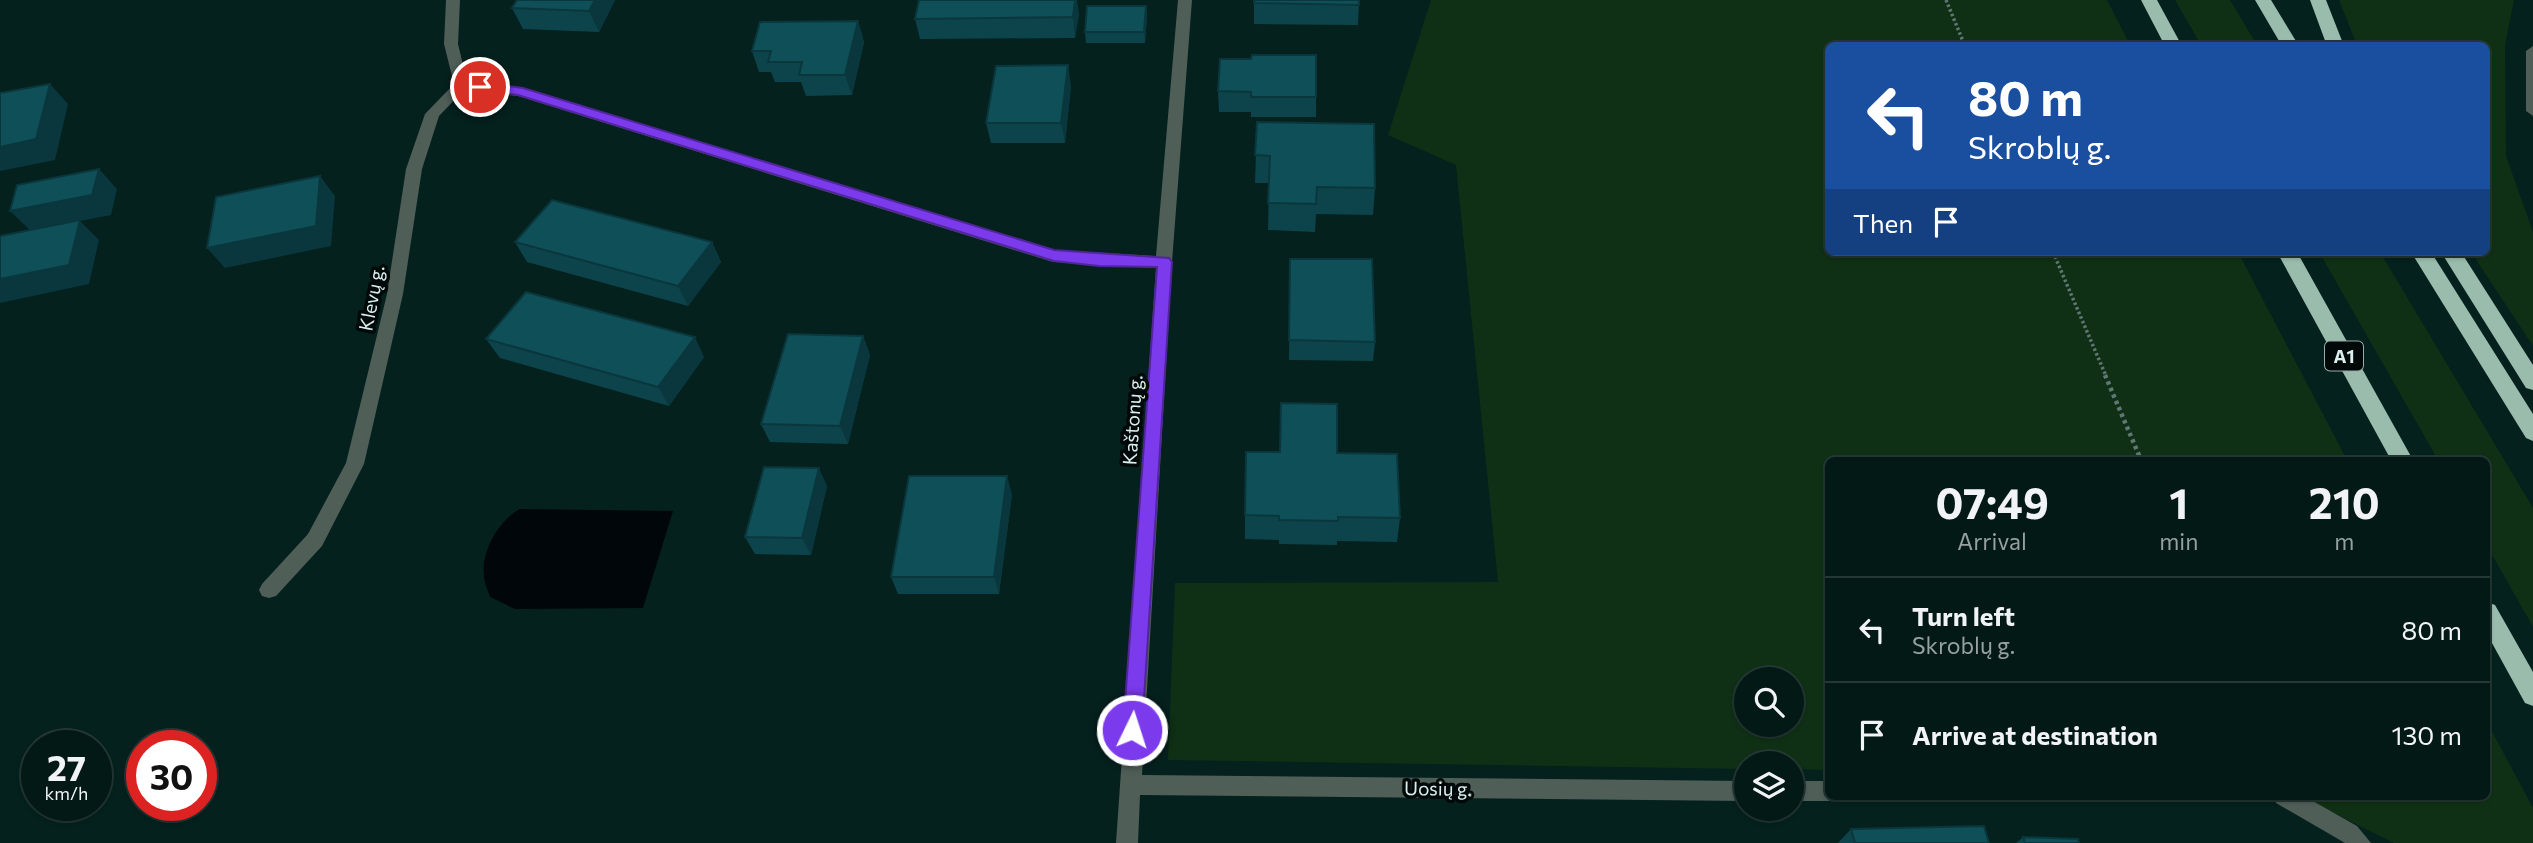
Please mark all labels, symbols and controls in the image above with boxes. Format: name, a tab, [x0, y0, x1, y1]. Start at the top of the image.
pin	[450, 57, 510, 117]
text: 80 m	[1968, 66, 2083, 126]
icon: arrive	[461, 68, 499, 106]
icon: left	[1853, 70, 1944, 161]
text: Skroblų g.	[1968, 126, 2111, 166]
icon: arrive	[1927, 203, 1965, 241]
text: Then	[1853, 207, 1913, 238]
street label: Klevų g.	[353, 263, 389, 333]
road number: A1	[2325, 342, 2363, 370]
street label: Kaštonų g.	[1117, 374, 1147, 466]
text: 07:49	[1935, 476, 2049, 528]
text: 1	[2169, 476, 2188, 528]
text: 210	[2309, 476, 2380, 528]
text: Arrival	[1957, 527, 2027, 555]
text: min	[2159, 527, 2198, 555]
text: m	[2334, 527, 2354, 555]
text: Turn left	[1912, 600, 2015, 631]
icon: left	[1853, 611, 1891, 649]
text: 80 m	[2402, 614, 2462, 645]
text: Skroblų g.	[1912, 631, 2015, 659]
map controls	[1734, 667, 1804, 821]
button: search	[1734, 667, 1804, 737]
position arrow	[1095, 693, 1169, 767]
icon: arrive	[1853, 716, 1891, 754]
text: Arrive at destination	[1912, 719, 2158, 750]
text: 130 m	[2391, 719, 2462, 750]
speed limit sign: 30	[126, 730, 217, 821]
text: 27	[47, 745, 86, 788]
button: layers	[1734, 751, 1804, 821]
street label: Uosių g.	[1404, 776, 1472, 800]
text: km/h	[45, 782, 88, 804]

